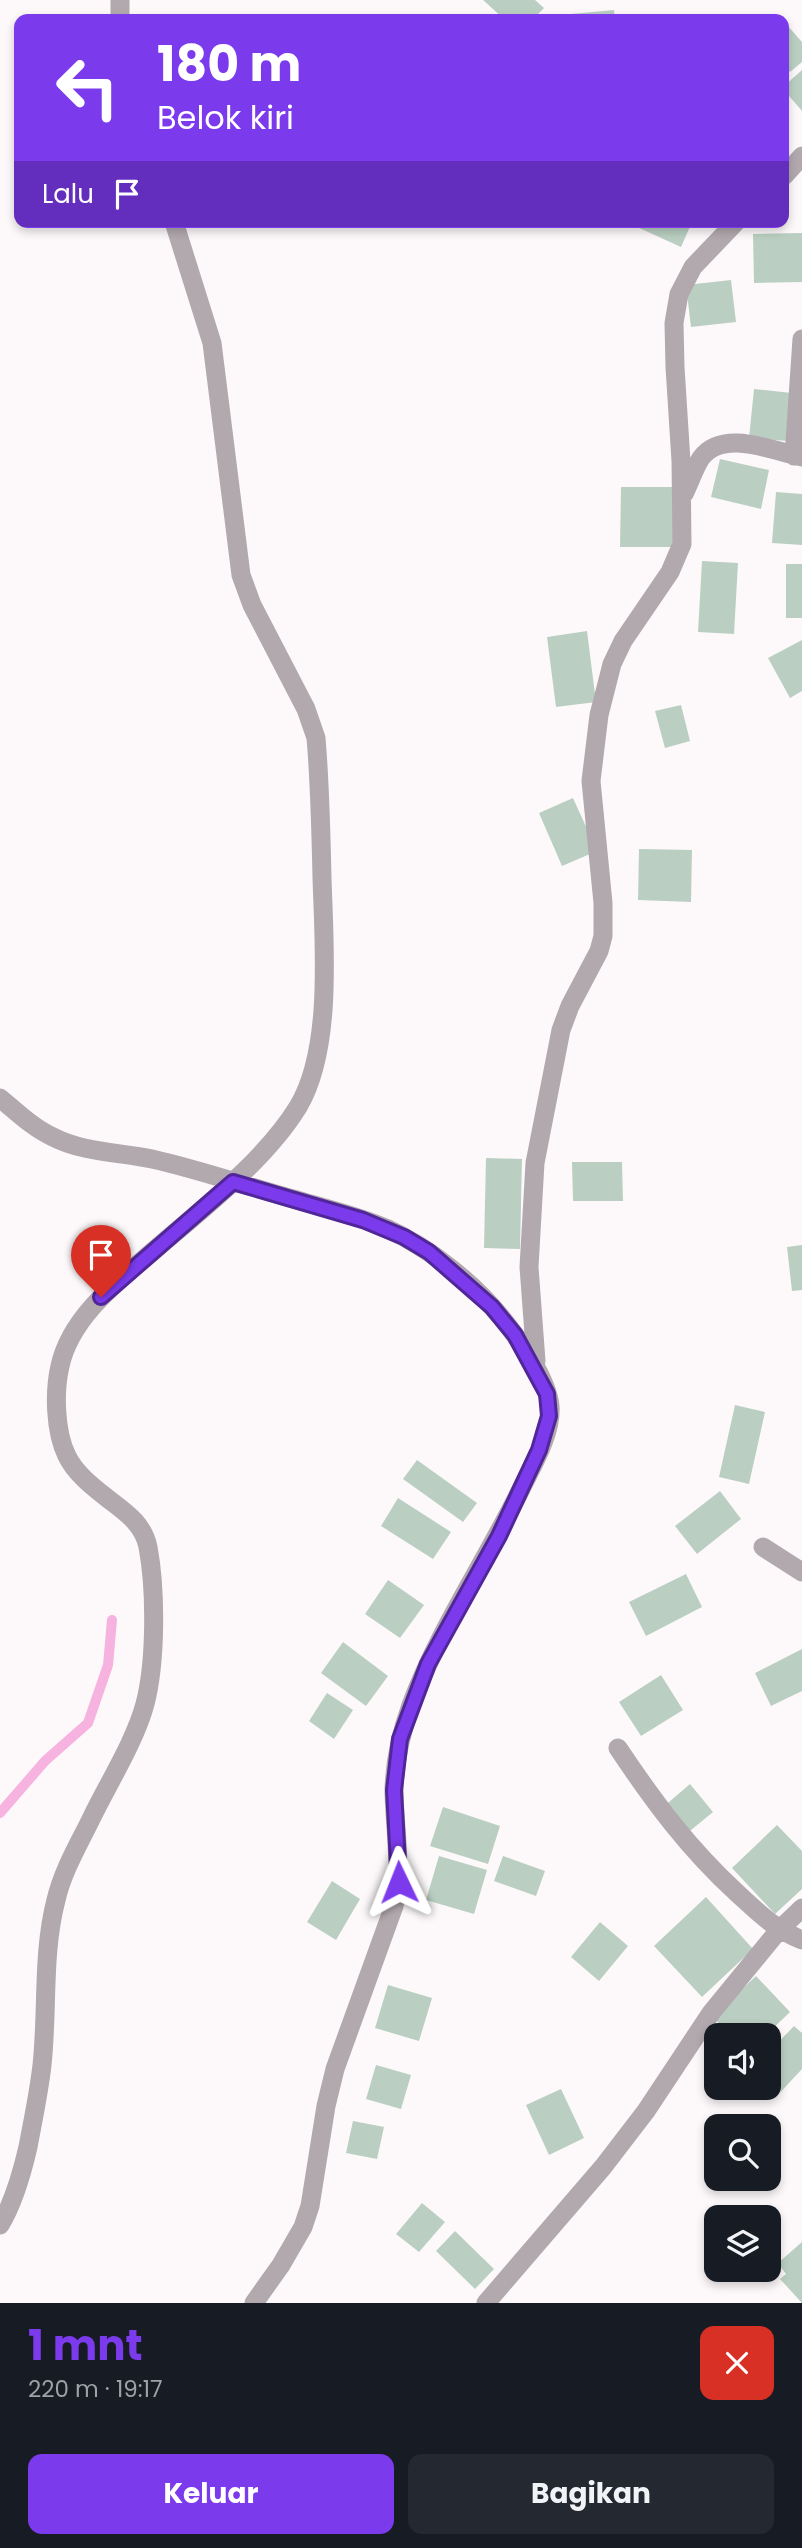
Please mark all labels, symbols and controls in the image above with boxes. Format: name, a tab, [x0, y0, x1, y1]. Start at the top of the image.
text: 180 m	[157, 30, 301, 98]
icon: left	[42, 42, 133, 133]
text: Belok kiri	[157, 95, 294, 140]
icon: arrive	[108, 175, 146, 213]
text: Lalu	[42, 176, 94, 212]
pin	[71, 1225, 131, 1297]
icon: arrive	[82, 1236, 120, 1274]
position arrow	[362, 1845, 436, 1919]
map controls	[704, 2023, 781, 2282]
button: sound	[704, 2023, 781, 2100]
button: search	[704, 2114, 781, 2191]
button: layers	[704, 2205, 781, 2282]
text: 1 mnt	[28, 2316, 143, 2375]
button: close	[700, 2326, 774, 2400]
text: 220 m · 19:17	[28, 2373, 163, 2405]
button: Keluar	[28, 2454, 394, 2534]
button: Bagikan	[408, 2454, 774, 2534]

